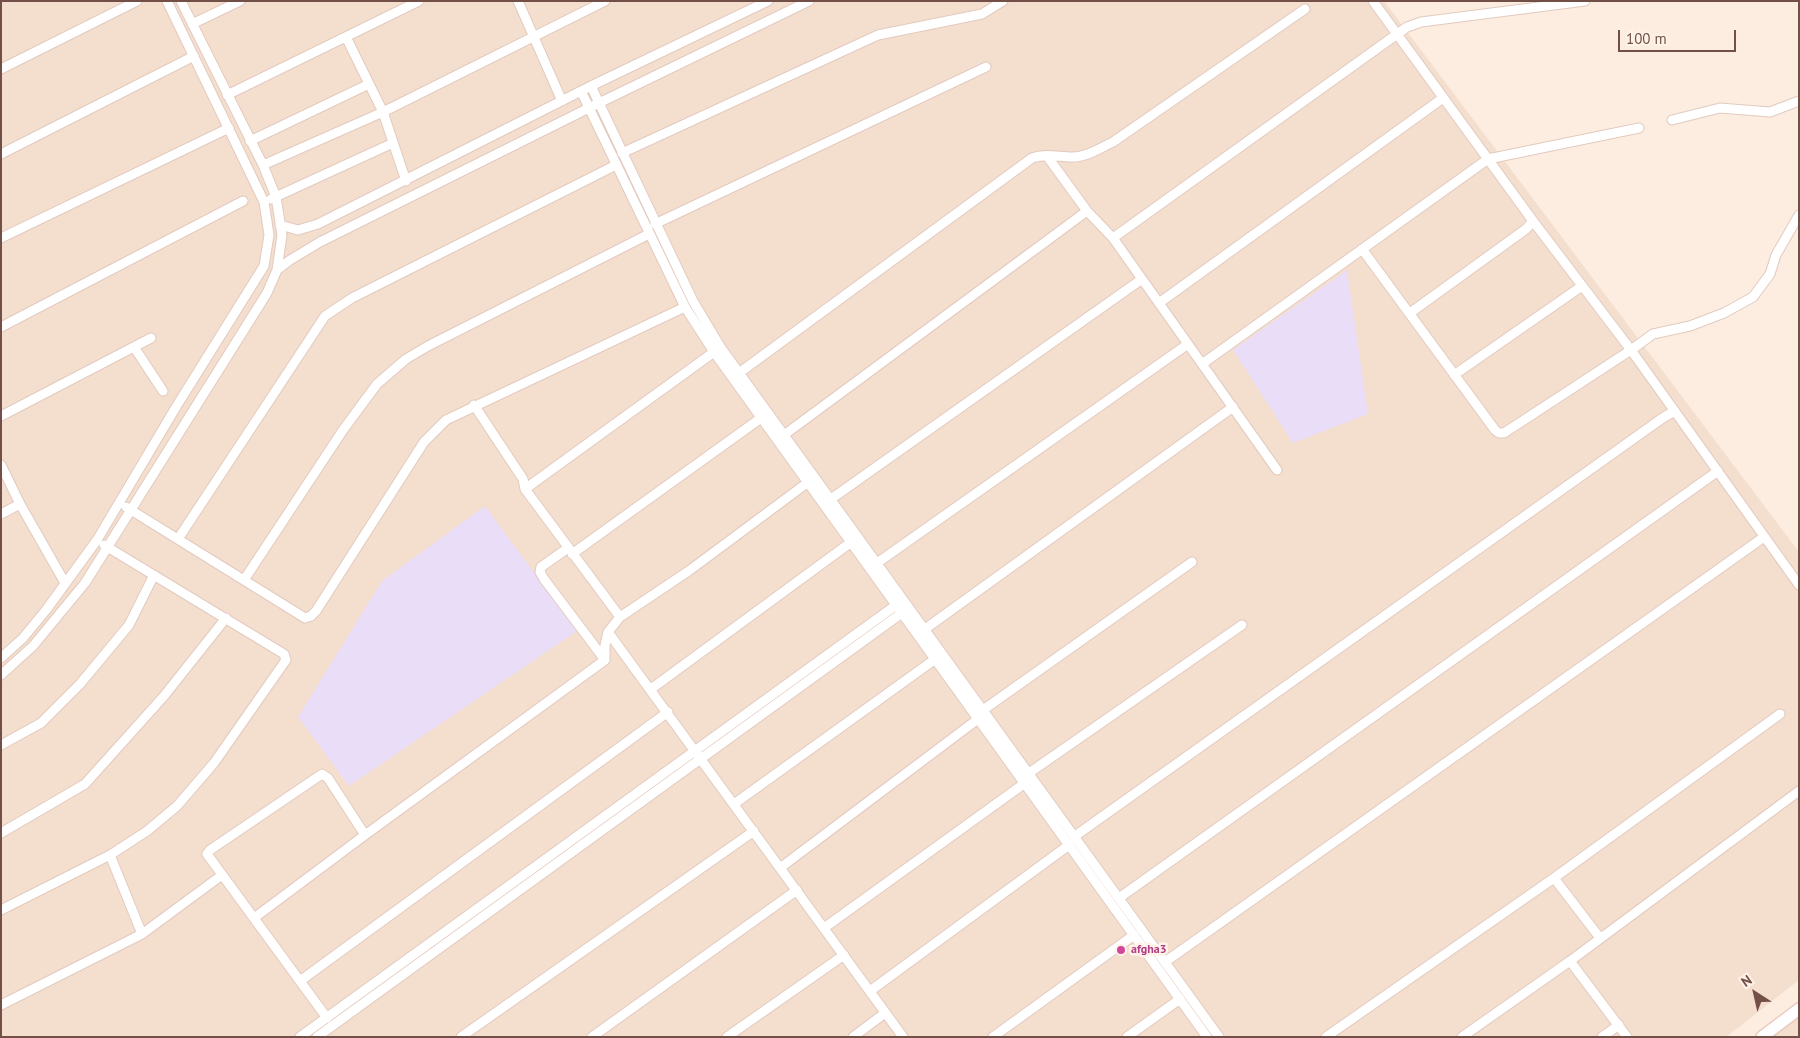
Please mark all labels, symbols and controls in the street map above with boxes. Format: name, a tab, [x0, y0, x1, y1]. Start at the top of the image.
scale bar	[1620, 20, 1738, 52]
text: 100 m	[1626, 29, 1667, 48]
place label: afgha3	[1131, 943, 1166, 957]
marker: afgha3	[1115, 944, 1127, 956]
north arrow	[1730, 968, 1780, 1018]
text: N	[1737, 971, 1755, 991]

